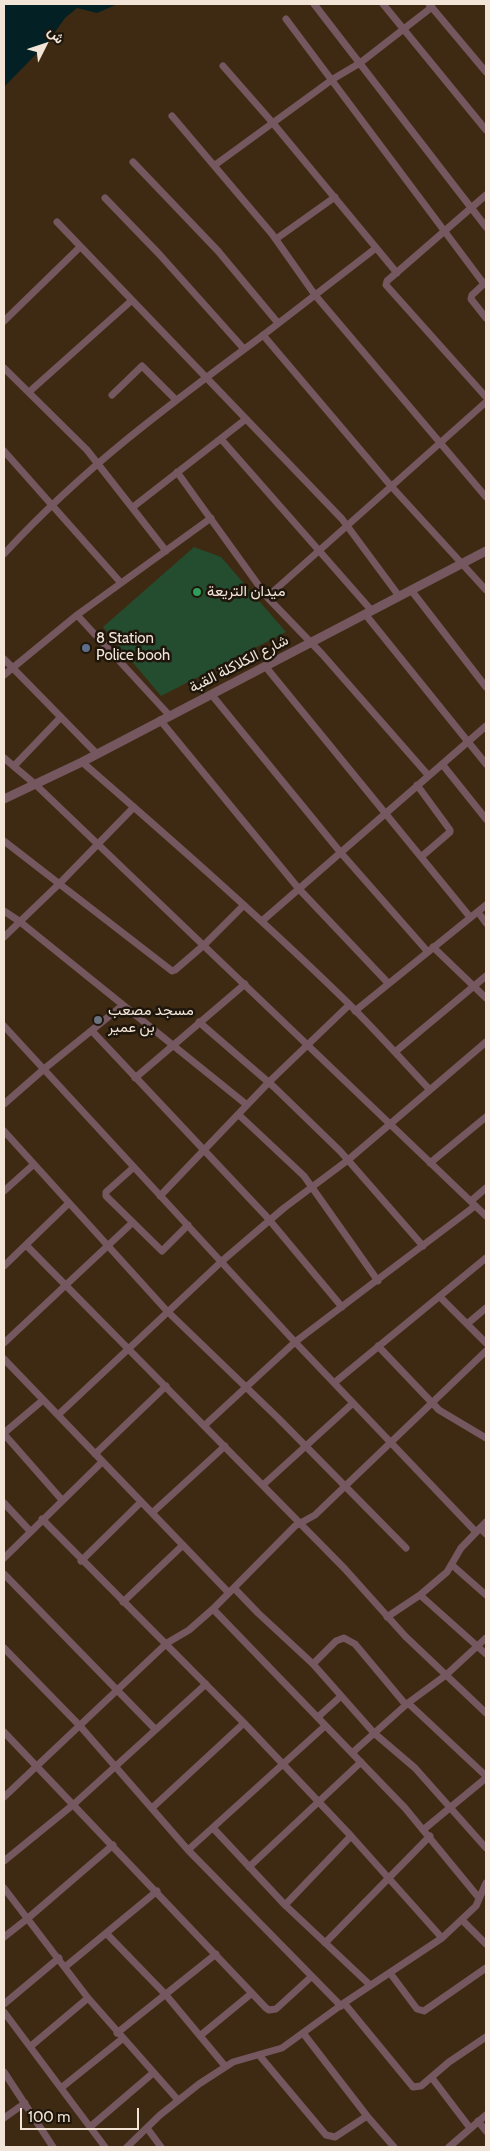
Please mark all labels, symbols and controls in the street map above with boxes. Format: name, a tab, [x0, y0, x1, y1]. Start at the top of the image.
north arrow	[20, 20, 70, 70]
text: ش	[44, 23, 69, 47]
place label: ميدان التريعة	[207, 583, 285, 601]
marker: ميدان التريعة	[191, 586, 203, 598]
place label: 8 Station Police booh	[96, 630, 170, 665]
street label: شارع الكلاكلة القبة	[186, 631, 292, 697]
marker: 8 Station Police booh	[80, 642, 92, 654]
place label: مسجد مصعب بن عمير	[108, 1002, 194, 1037]
marker: مسجد مصعب بن عمير	[92, 1014, 104, 1026]
scale bar	[22, 2098, 141, 2130]
text: 100 m	[28, 2108, 70, 2126]

